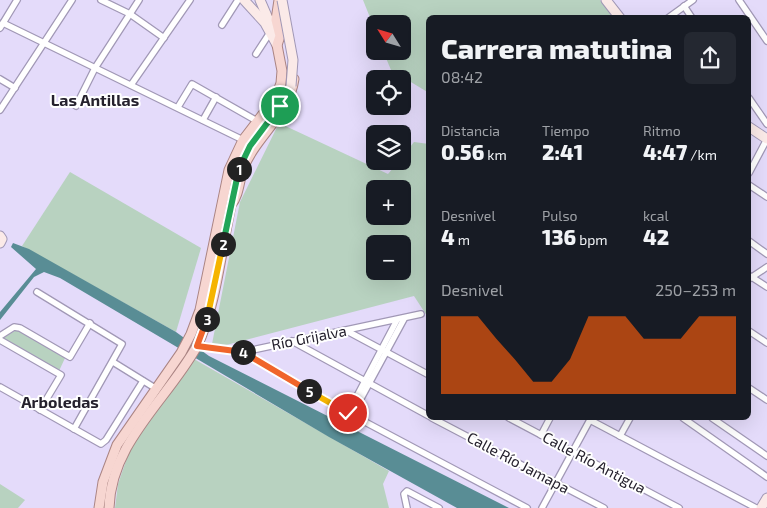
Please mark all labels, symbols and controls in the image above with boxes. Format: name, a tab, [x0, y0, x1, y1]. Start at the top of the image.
north arrow	[366, 15, 411, 60]
map controls	[366, 15, 411, 280]
text: Carrera matutina	[441, 31, 672, 65]
button: share	[684, 32, 736, 84]
text: 08:42	[441, 67, 483, 86]
button: locate	[366, 70, 411, 115]
pin	[259, 85, 301, 127]
district label: Las Antillas	[51, 90, 139, 109]
icon: arrive	[266, 92, 294, 120]
text: Distancia	[441, 122, 500, 139]
text: Tiempo	[542, 122, 589, 139]
text: Ritmo	[643, 122, 681, 139]
button: layers	[366, 125, 411, 170]
text: 0.56	[441, 139, 484, 164]
text: 2:41	[542, 139, 583, 164]
text: 4:47	[643, 139, 687, 164]
text: km	[484, 146, 507, 163]
text: /km	[687, 146, 717, 163]
pin: 1	[226, 156, 252, 182]
text: 1	[236, 161, 243, 178]
button: +	[366, 180, 411, 225]
text: Desnivel	[441, 207, 496, 224]
text: Pulso	[542, 207, 577, 224]
text: kcal	[643, 207, 669, 224]
text: 4	[441, 224, 455, 249]
text: 136	[542, 224, 576, 249]
text: 42	[643, 224, 669, 249]
text: m	[455, 231, 470, 248]
text: bpm	[576, 231, 608, 248]
pin: 2	[210, 232, 236, 256]
button: −	[366, 235, 411, 280]
text: 2	[219, 236, 228, 253]
text: Desnivel	[441, 280, 503, 299]
text: 250–253 m	[655, 280, 736, 299]
pin: 3	[194, 306, 220, 332]
text: 3	[204, 311, 211, 328]
street label: Río Grijalva	[270, 321, 348, 354]
pin: 4	[230, 340, 256, 364]
text: 4	[239, 344, 248, 361]
pin: 5	[296, 378, 322, 404]
text: 5	[306, 383, 313, 400]
district label: Arboledas	[21, 392, 99, 411]
pin	[327, 392, 369, 434]
icon: check	[334, 399, 362, 427]
street label: Calle Río Antigua	[540, 427, 649, 497]
street label: Calle Río Jamapa	[464, 428, 573, 497]

